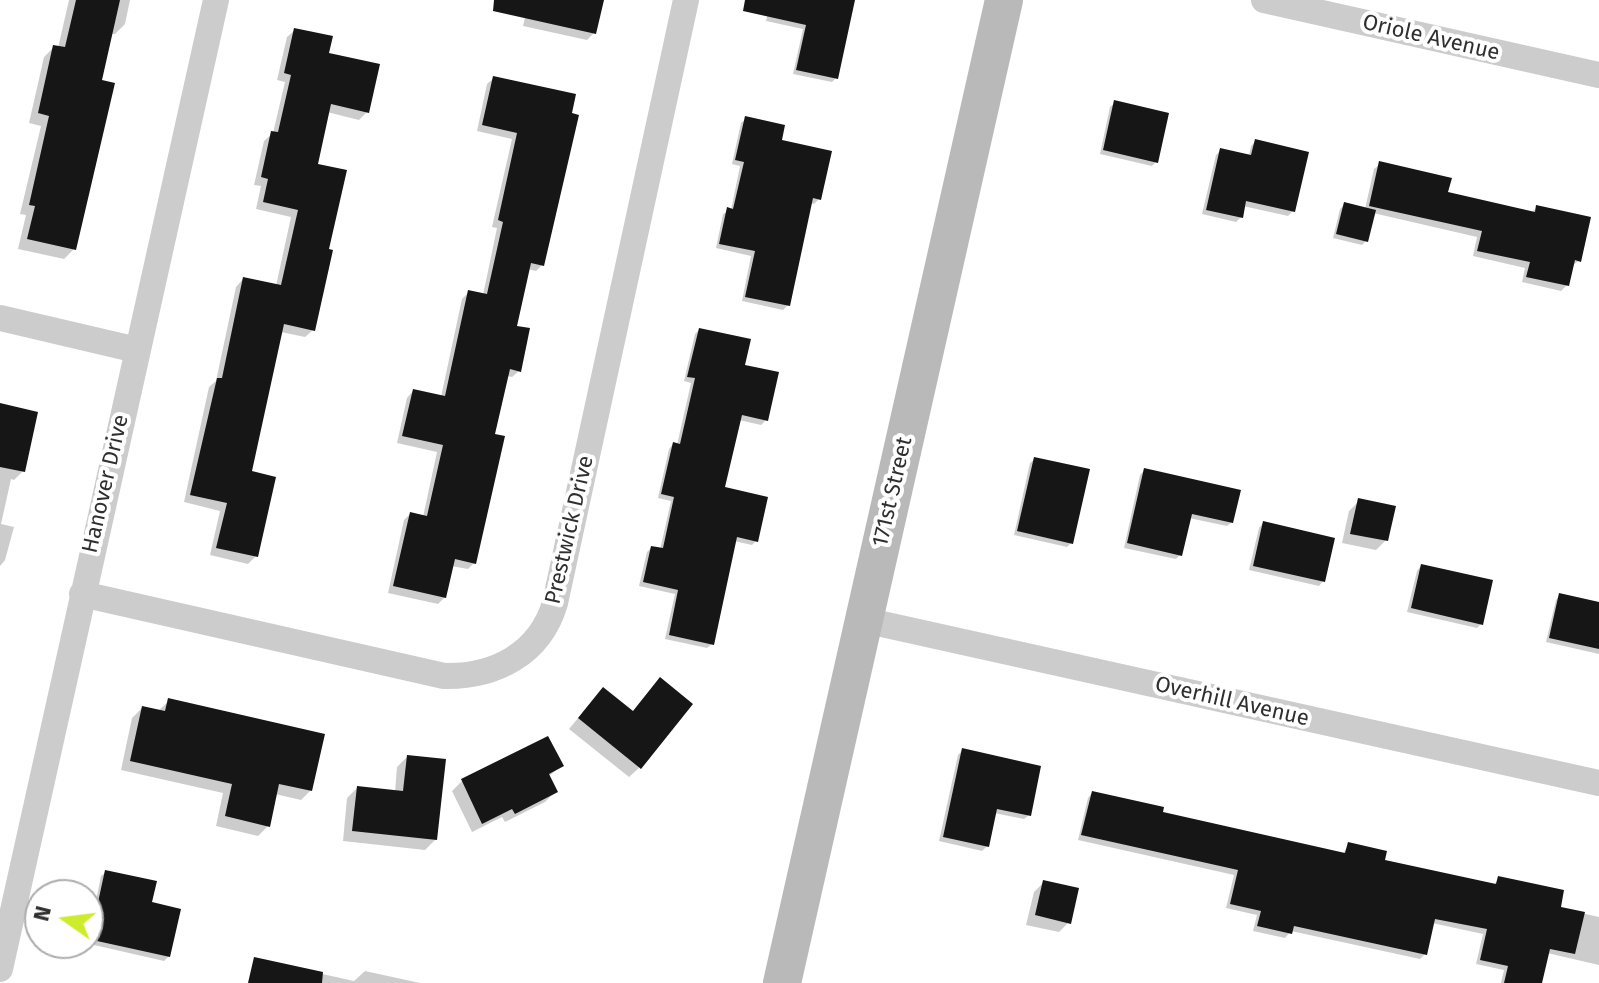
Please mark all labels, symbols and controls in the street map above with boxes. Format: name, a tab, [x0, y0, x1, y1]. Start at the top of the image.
street label: Oriole Avenue	[1360, 9, 1502, 67]
street label: Hanover Drive	[77, 412, 135, 556]
street label: 171st Street	[868, 434, 918, 550]
street label: Prestwick Drive	[540, 453, 600, 607]
street label: Overhill Avenue	[1152, 671, 1312, 733]
north arrow	[24, 879, 104, 959]
text: N	[27, 903, 57, 924]

